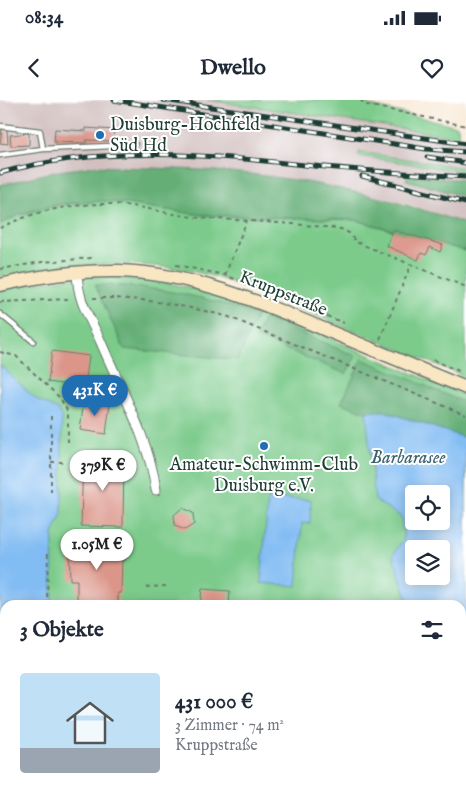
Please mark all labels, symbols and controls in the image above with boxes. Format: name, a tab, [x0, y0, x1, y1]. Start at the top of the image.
text: 08:34	[25, 6, 63, 30]
icon: back	[20, 54, 48, 82]
text: Dwello	[200, 54, 266, 82]
icon: heart	[418, 54, 446, 82]
place label: Duisburg-Hochfeld Süd Hd	[110, 114, 260, 158]
marker: Duisburg-Hochfeld Süd Hd	[94, 129, 106, 141]
street label: Kruppstraße	[236, 266, 330, 322]
pin: 431K €	[54, 374, 136, 417]
text: 431K €	[73, 381, 117, 401]
marker: Amateur-Schwimm-Club Duisburg e.V.	[258, 440, 270, 452]
water label: Barbarasee	[370, 446, 446, 470]
pin: 379K €	[62, 450, 144, 492]
place label: Amateur-Schwimm-Club Duisburg e.V.	[169, 454, 359, 498]
text: 379K €	[81, 456, 125, 476]
map controls	[405, 485, 450, 585]
button: locate	[405, 485, 450, 530]
pin: 1.05M €	[51, 528, 143, 571]
text: 1.05M €	[72, 535, 122, 555]
button: layers	[405, 540, 450, 585]
icon: filters	[418, 616, 446, 644]
text: 3 Objekte	[20, 617, 104, 644]
text: 431 000 €	[175, 689, 253, 716]
icon: home	[60, 693, 120, 753]
text: 3 Zimmer · 74 m²	[175, 716, 284, 736]
text: Kruppstraße	[175, 736, 258, 756]

